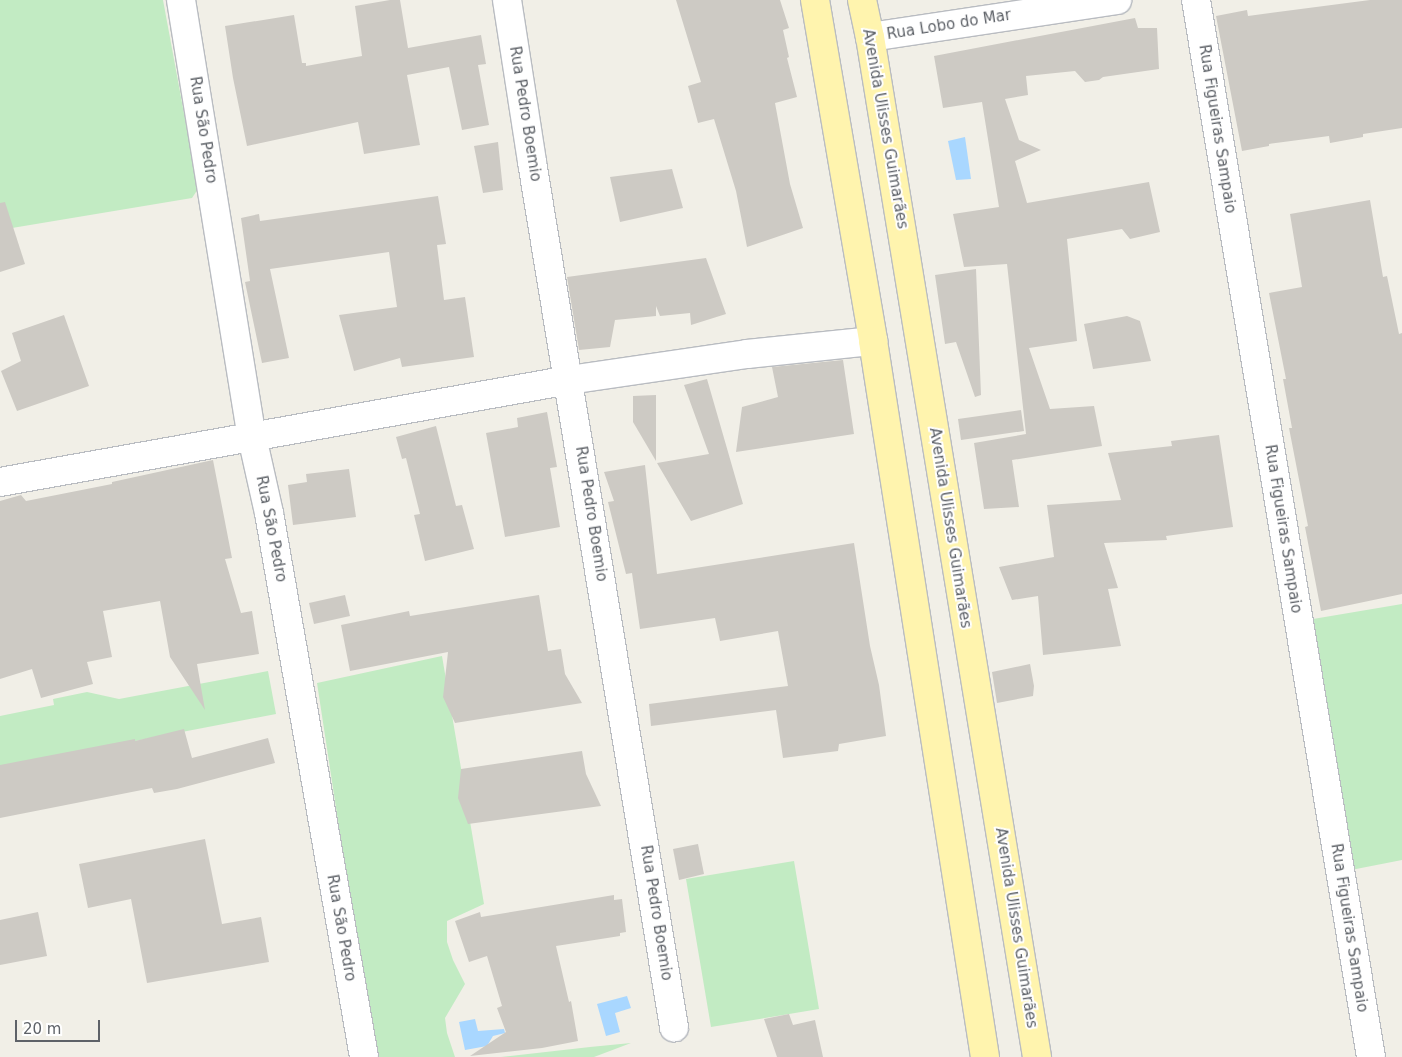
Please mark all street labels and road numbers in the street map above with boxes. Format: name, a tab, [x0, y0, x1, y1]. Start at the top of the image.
street label: Rua Lobo do Mar	[886, 6, 1012, 44]
street label: Avenida Ulisses Guimarães	[859, 28, 911, 230]
street label: Rua Figueiras Sampaio	[1195, 43, 1239, 215]
street label: Rua Pedro Boemio	[505, 45, 545, 183]
street label: Rua São Pedro	[186, 75, 220, 185]
street label: Avenida Ulisses Guimarães	[925, 426, 975, 630]
street label: Rua Figueiras Sampaio	[1261, 443, 1305, 615]
street label: Rua Pedro Boemio	[571, 445, 611, 583]
street label: Rua São Pedro	[252, 474, 290, 584]
street label: Avenida Ulisses Guimarães	[991, 826, 1041, 1030]
street label: Rua Figueiras Sampaio	[1327, 842, 1371, 1014]
street label: Rua Pedro Boemio	[636, 844, 676, 982]
street label: Rua São Pedro	[323, 873, 359, 983]

